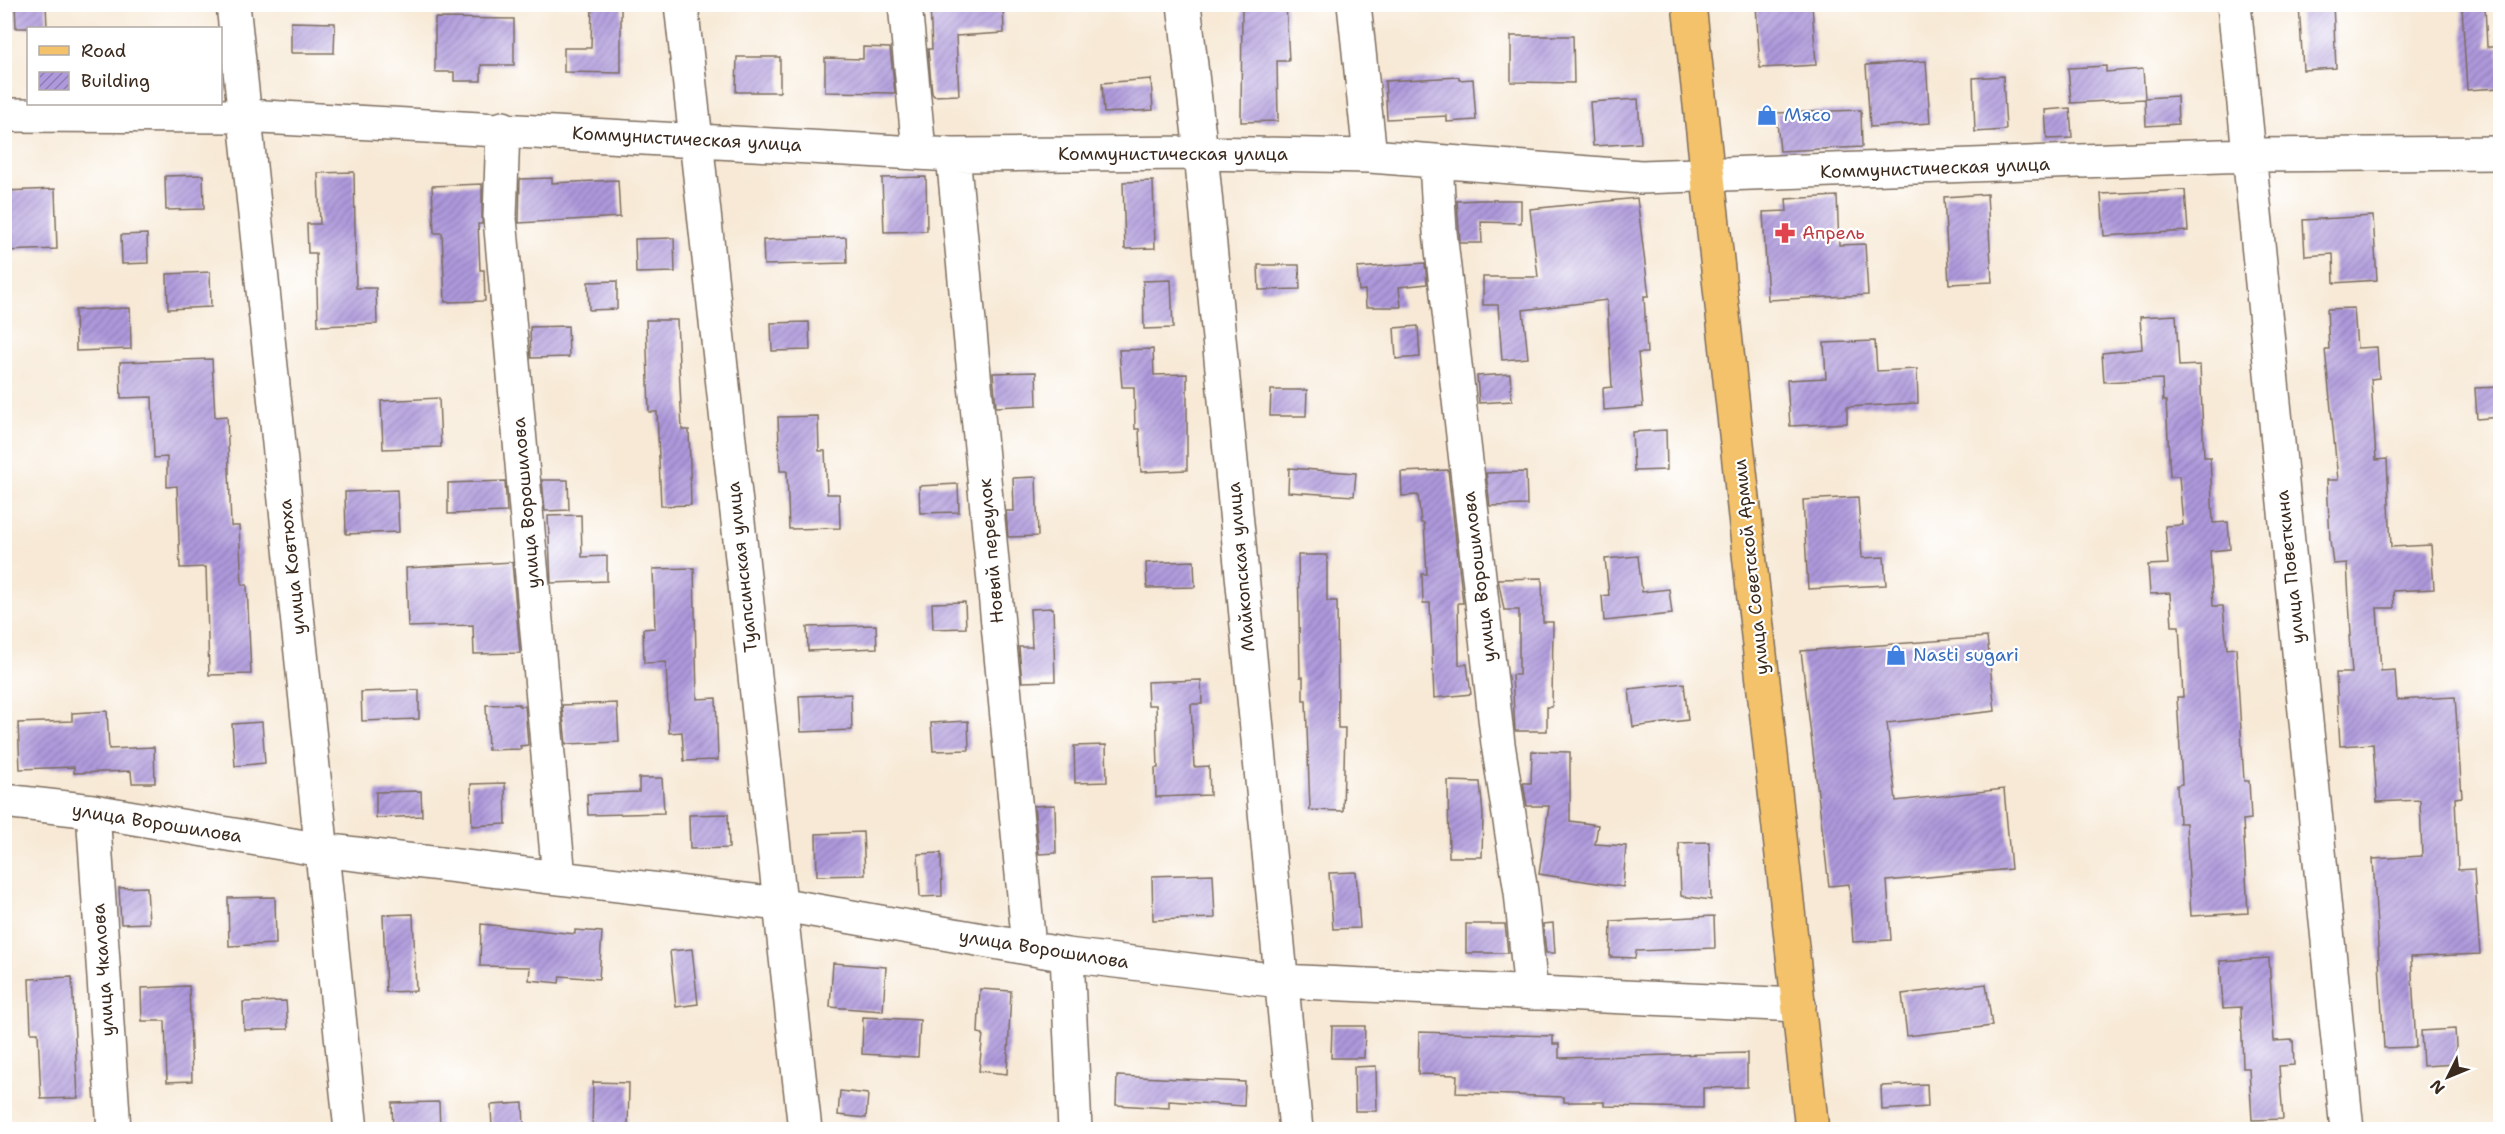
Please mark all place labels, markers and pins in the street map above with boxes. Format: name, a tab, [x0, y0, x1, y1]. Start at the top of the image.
shop icon: Мясо	[1755, 103, 1779, 127]
place label: Мясо	[1784, 103, 1831, 127]
pharmacy icon: Апрель	[1773, 221, 1797, 245]
place label: Апрель	[1802, 221, 1865, 245]
shop icon: Nasti sugari	[1884, 643, 1908, 667]
place label: Nasti sugari	[1913, 643, 2019, 667]

